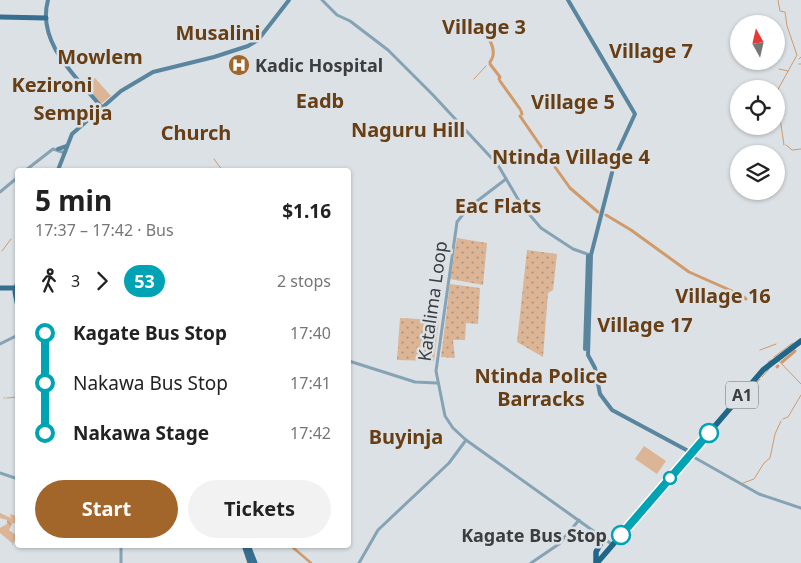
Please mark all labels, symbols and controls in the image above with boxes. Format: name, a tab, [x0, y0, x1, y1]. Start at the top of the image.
district label: Village 3	[442, 13, 526, 40]
north arrow	[730, 15, 785, 70]
map controls	[730, 15, 785, 200]
district label: Musalini	[176, 19, 260, 46]
district label: Village 7	[609, 37, 693, 64]
district label: Mowlem	[57, 43, 143, 70]
hospital icon: Kadic Hospital	[227, 53, 251, 77]
place label: Kadic Hospital	[255, 53, 383, 77]
district label: Kezironi	[12, 71, 92, 98]
button: locate	[730, 80, 785, 135]
district label: Eadb	[296, 87, 344, 114]
district label: Village 5	[531, 88, 615, 115]
district label: Sempija	[33, 99, 113, 126]
district label: Naguru Hill	[351, 116, 465, 143]
district label: Church	[161, 119, 231, 146]
district label: Ntinda Village 4	[492, 143, 650, 170]
button: layers	[730, 145, 785, 200]
text: 5 min	[35, 181, 112, 219]
district label: Eac Flats	[455, 192, 541, 219]
text: $1.16	[282, 198, 331, 224]
text: 17:37 – 17:42 · Bus	[35, 219, 174, 241]
street label: Katalima Loop	[412, 239, 452, 363]
icon: walk	[35, 267, 63, 295]
icon: forward	[88, 267, 116, 295]
text: 53	[134, 269, 155, 293]
text: 3	[71, 270, 80, 292]
text: 2 stops	[277, 270, 331, 292]
district label: Village 16	[675, 282, 771, 309]
district label: Village 17	[597, 311, 693, 338]
text: Kagate Bus Stop	[73, 320, 227, 346]
text: 17:40	[290, 322, 331, 344]
district label: Ntinda Police Barracks	[475, 362, 607, 412]
text: Nakawa Bus Stop	[73, 370, 228, 396]
text: 17:41	[290, 372, 331, 394]
road number: A1	[726, 382, 758, 408]
text: Nakawa Stage	[73, 420, 209, 446]
text: 17:42	[290, 422, 331, 444]
district label: Buyinja	[369, 423, 443, 450]
unlabelled marker	[699, 423, 719, 443]
unlabelled marker	[663, 471, 677, 485]
button: Start	[35, 480, 178, 538]
button: Tickets	[188, 480, 331, 538]
place label: Kagate Bus Stop	[461, 523, 607, 547]
marker: Kagate Bus Stop	[611, 525, 631, 545]

